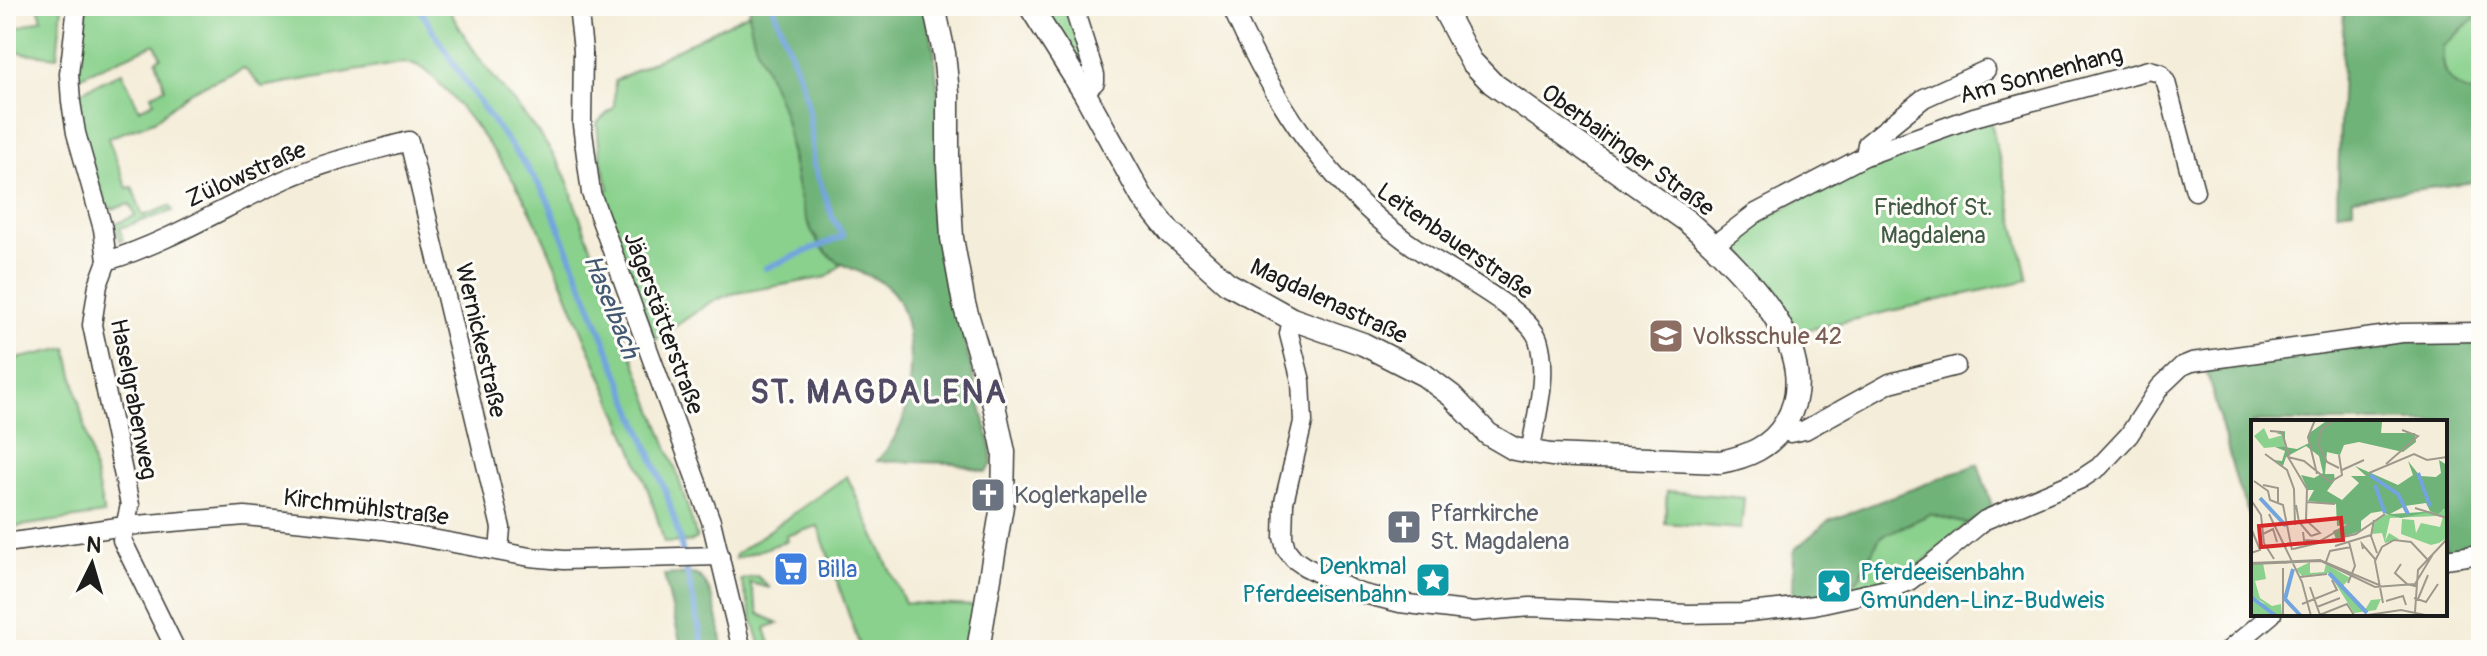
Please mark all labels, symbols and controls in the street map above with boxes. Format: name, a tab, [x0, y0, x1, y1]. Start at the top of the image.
street label: Am Sonnenhang	[1956, 39, 2126, 110]
street label: Oberbairinger Straße	[1536, 78, 1720, 223]
street label: Zülowstraße	[182, 135, 311, 214]
street label: Leitenbauerstraße	[1371, 177, 1539, 306]
park label: Friedhof St. Magdalena	[1874, 193, 1992, 250]
street label: Jägerstätterstraße	[617, 228, 710, 418]
water label: Haselbach	[576, 250, 647, 365]
street label: Magdalenastraße	[1245, 252, 1412, 351]
street label: Wernickestraße	[449, 260, 512, 420]
street label: Haselgrabenweg	[104, 316, 163, 482]
school or university icon: Volksschule 42	[1647, 317, 1685, 355]
place label: Volksschule 42	[1692, 322, 1842, 351]
district label: ST. MAGDALENA	[750, 373, 1008, 413]
inset map	[2251, 420, 2447, 616]
church icon: Koglerkapelle	[969, 476, 1007, 514]
place label: Koglerkapelle	[1014, 481, 1147, 510]
street label: Kirchmühlstraße	[282, 483, 451, 532]
place label: Pfarrkirche St. Magdalena	[1430, 499, 1569, 556]
church icon: Pfarrkirche St. Magdalena	[1385, 508, 1423, 546]
north arrow	[52, 524, 132, 604]
text: N	[85, 530, 102, 560]
supermarket icon: Billa	[772, 550, 810, 588]
place label: Denkmal Pferdeeisenbahn	[1242, 552, 1407, 609]
place label: Billa	[817, 555, 857, 584]
place label: Pferdeeisenbahn Gmunden-Linz-Budweis	[1860, 558, 2105, 615]
place icon: Denkmal Pferdeeisenbahn	[1414, 561, 1452, 599]
place icon: Pferdeeisenbahn Gmunden-Linz-Budweis	[1815, 567, 1853, 605]

